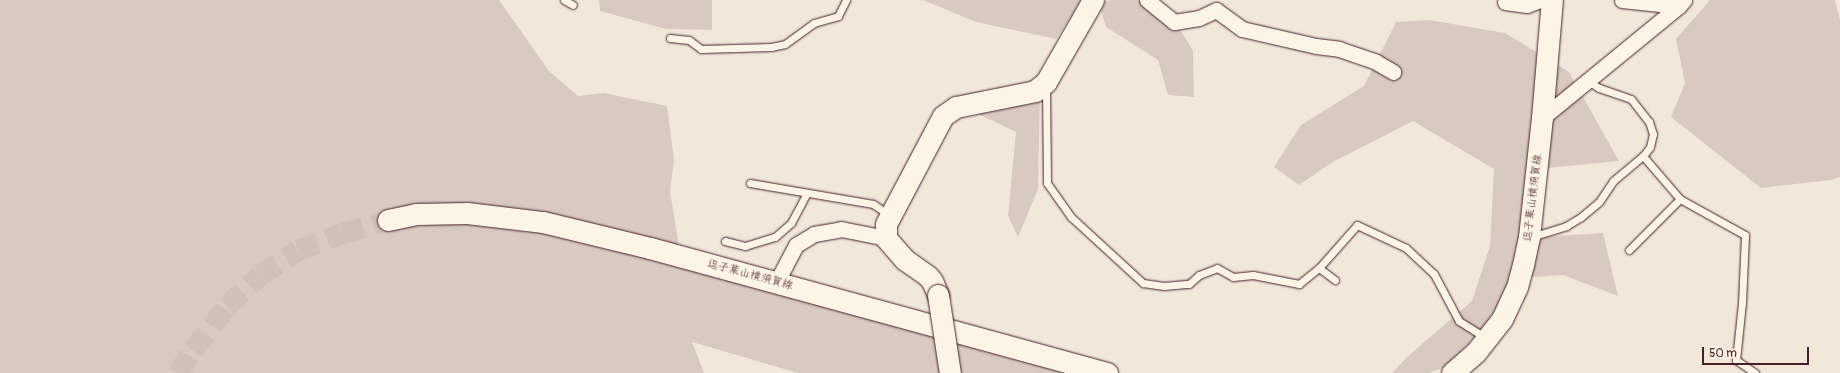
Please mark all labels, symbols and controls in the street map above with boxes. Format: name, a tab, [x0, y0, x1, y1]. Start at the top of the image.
street label: 逗子葉山横須賀線	[1521, 154, 1545, 242]
street label: 逗子葉山横須賀線	[706, 257, 794, 293]
scale bar	[1704, 339, 1811, 365]
text: 50 m	[1709, 346, 1737, 361]

